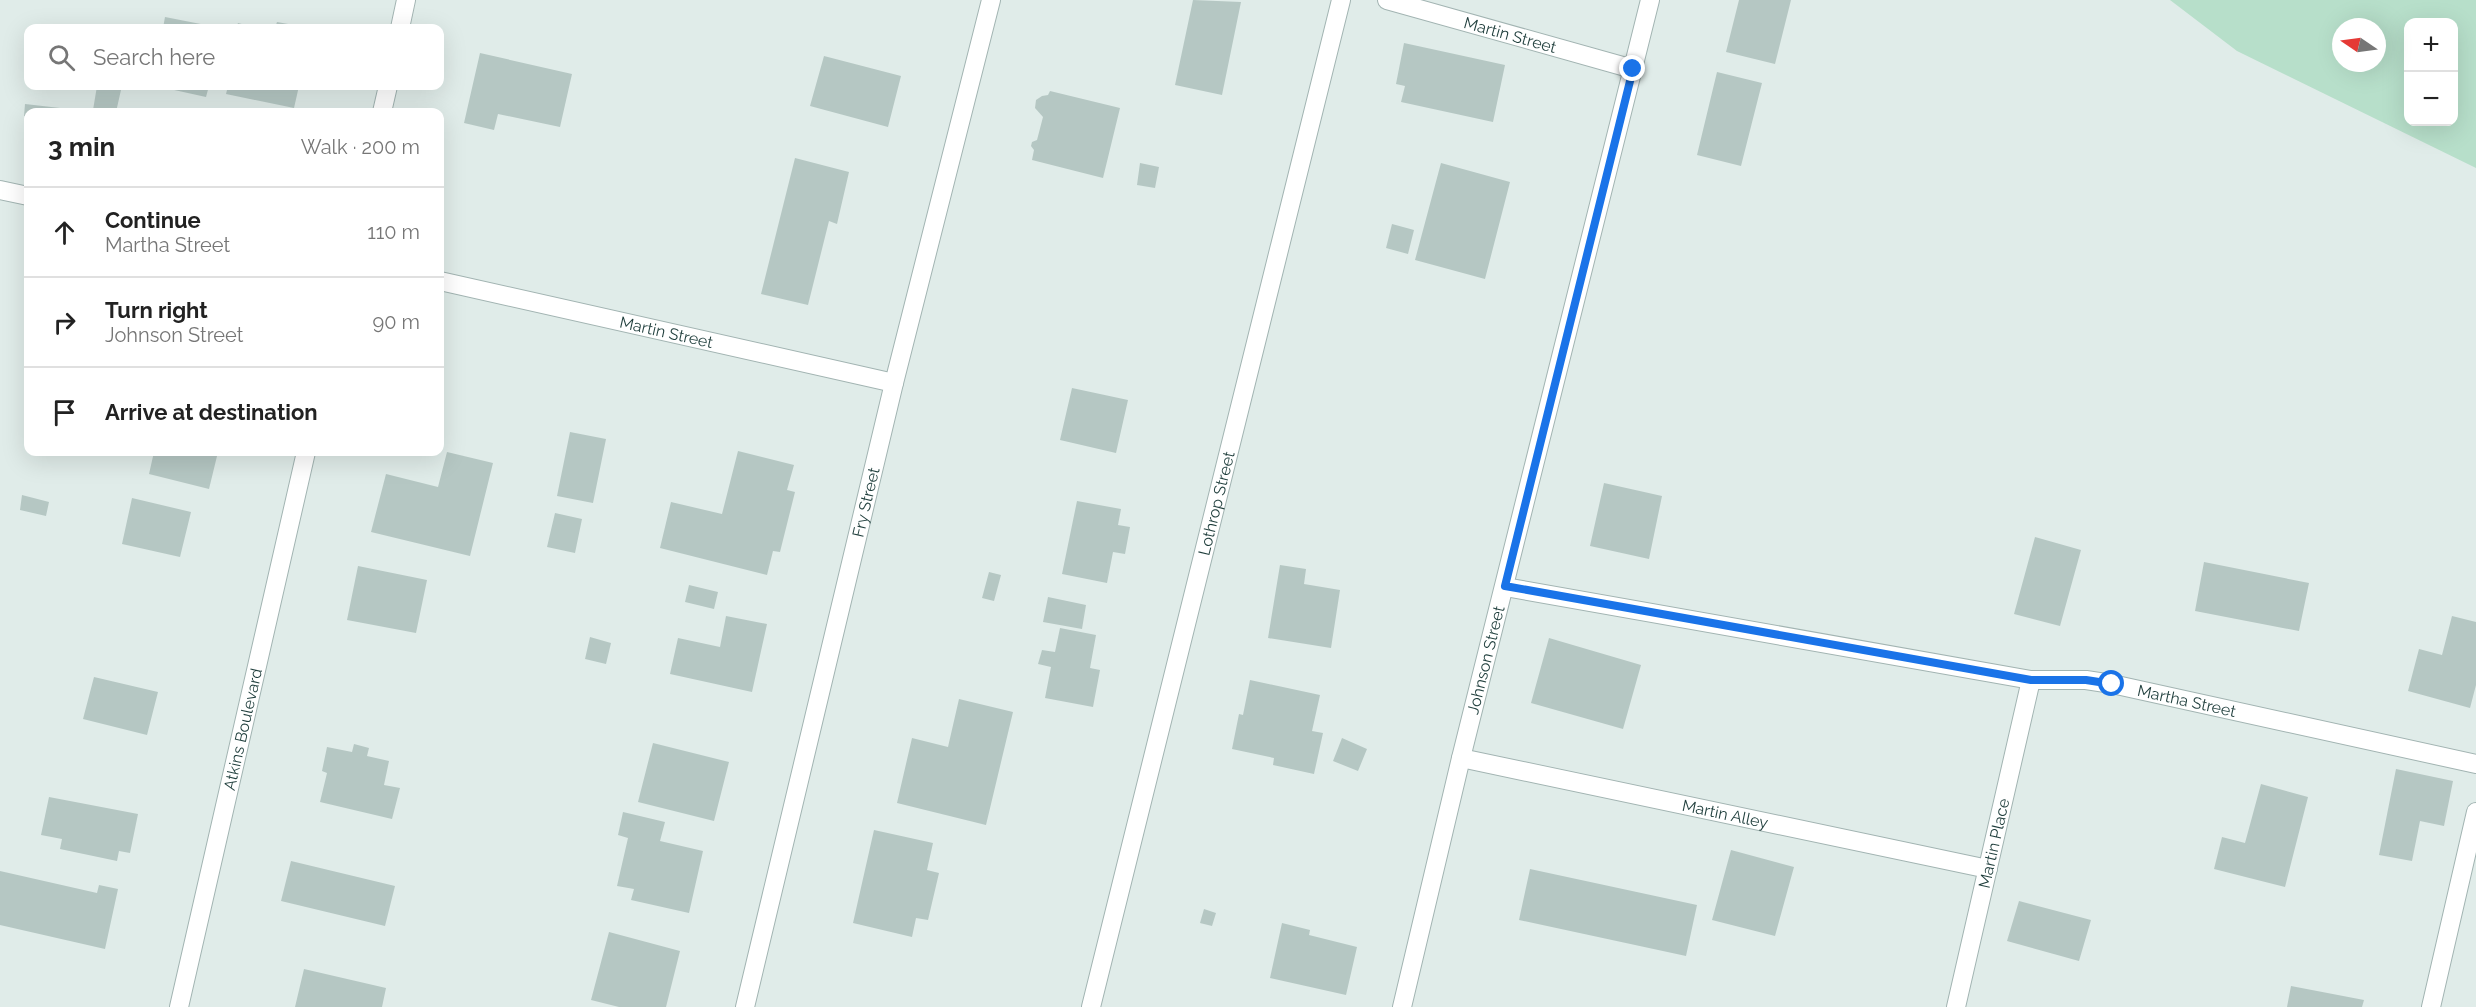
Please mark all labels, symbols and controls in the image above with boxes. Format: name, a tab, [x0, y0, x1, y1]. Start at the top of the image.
street label: Martin Street	[1462, 13, 1559, 57]
north arrow	[2332, 18, 2386, 72]
map controls	[2404, 18, 2458, 126]
button: +	[2404, 18, 2458, 72]
search box	[24, 24, 444, 90]
icon: search	[45, 41, 78, 74]
text: Search here	[93, 44, 215, 70]
route end	[1619, 55, 1645, 81]
button: −	[2404, 72, 2458, 126]
text: 3 min	[48, 132, 115, 162]
text: Walk · 200 m	[301, 135, 420, 159]
text: Continue	[105, 207, 201, 233]
icon: ahead	[48, 216, 81, 249]
text: 110 m	[367, 220, 420, 244]
text: Martha Street	[105, 233, 230, 257]
text: Turn right	[105, 297, 208, 323]
icon: right	[48, 306, 81, 339]
text: 90 m	[373, 310, 420, 334]
street label: Martin Street	[618, 313, 715, 352]
text: Johnson Street	[105, 323, 243, 347]
icon: arrive	[48, 396, 81, 429]
text: Arrive at destination	[105, 399, 318, 425]
street label: Lothrop Street	[1194, 449, 1239, 557]
street label: Fry Street	[849, 465, 884, 539]
street label: Johnson Street	[1463, 603, 1509, 716]
street label: Atkins Boulevard	[220, 666, 266, 792]
route start	[2098, 670, 2124, 696]
street label: Martha Street	[2136, 681, 2238, 721]
street label: Martin Alley	[1680, 796, 1770, 833]
street label: Martin Place	[1975, 797, 2014, 890]

